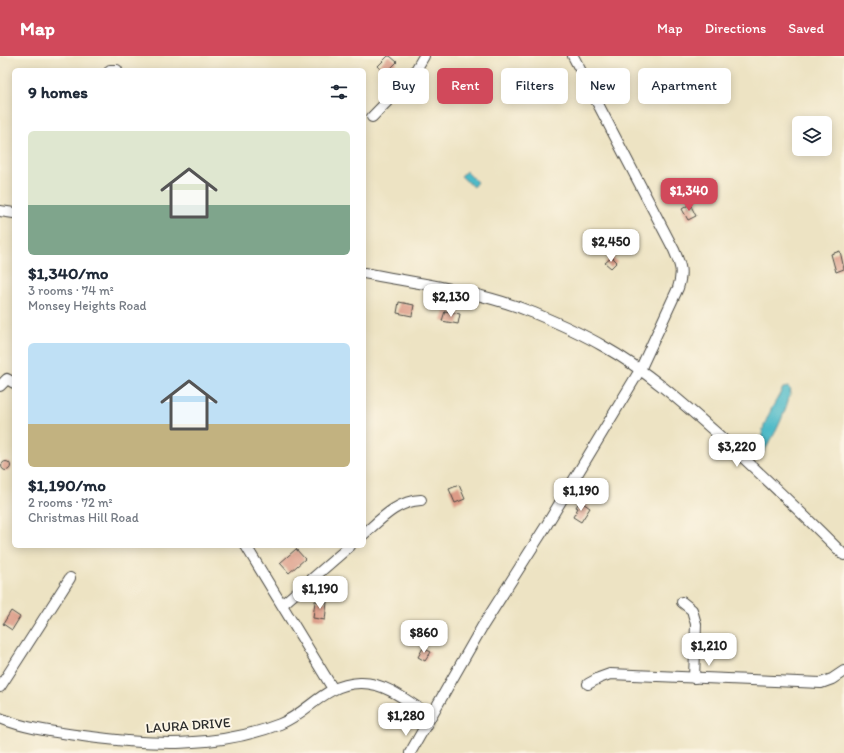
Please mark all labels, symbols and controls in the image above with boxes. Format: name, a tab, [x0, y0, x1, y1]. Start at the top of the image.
text: Map	[20, 17, 55, 40]
text: Map	[657, 20, 683, 37]
text: Directions	[705, 20, 766, 37]
text: Saved	[788, 20, 824, 37]
chip: Buy	[378, 68, 429, 104]
chip: Rent	[437, 68, 493, 104]
chip: Filters	[501, 68, 568, 104]
chip: New	[576, 68, 630, 104]
chip: Apartment	[638, 68, 731, 104]
icon: filters	[328, 81, 350, 103]
text: 9 homes	[28, 82, 88, 102]
map controls	[792, 116, 832, 156]
button: layers	[792, 116, 832, 156]
icon: home	[153, 157, 225, 229]
pin: $1,340	[656, 178, 722, 212]
text: $1,340	[670, 183, 708, 198]
pin: $2,450	[578, 229, 644, 263]
text: $2,450	[591, 234, 631, 249]
text: $1,340/mo	[28, 263, 109, 283]
text: 3 rooms · 74 m²	[28, 283, 114, 298]
pin: $2,130	[418, 284, 484, 318]
text: $2,130	[432, 289, 470, 304]
text: Monsey Heights Road	[28, 298, 147, 313]
icon: home	[153, 369, 225, 441]
pin: $3,220	[704, 434, 770, 468]
text: $3,220	[718, 439, 756, 454]
text: $1,190/mo	[28, 475, 106, 495]
pin: $1,190	[548, 478, 614, 512]
text: $1,190	[563, 483, 599, 498]
text: 2 rooms · 72 m²	[28, 495, 113, 510]
text: Christmas Hill Road	[28, 510, 139, 525]
pin: $1,190	[287, 576, 353, 610]
text: $1,190	[302, 581, 338, 596]
pin: $860	[400, 620, 448, 654]
text: $860	[410, 625, 438, 640]
pin: $1,210	[676, 633, 742, 667]
text: $1,210	[691, 638, 727, 653]
pin: $1,280	[373, 703, 439, 737]
text: $1,280	[387, 708, 425, 723]
street label: LAURA DRIVE	[145, 714, 231, 737]

